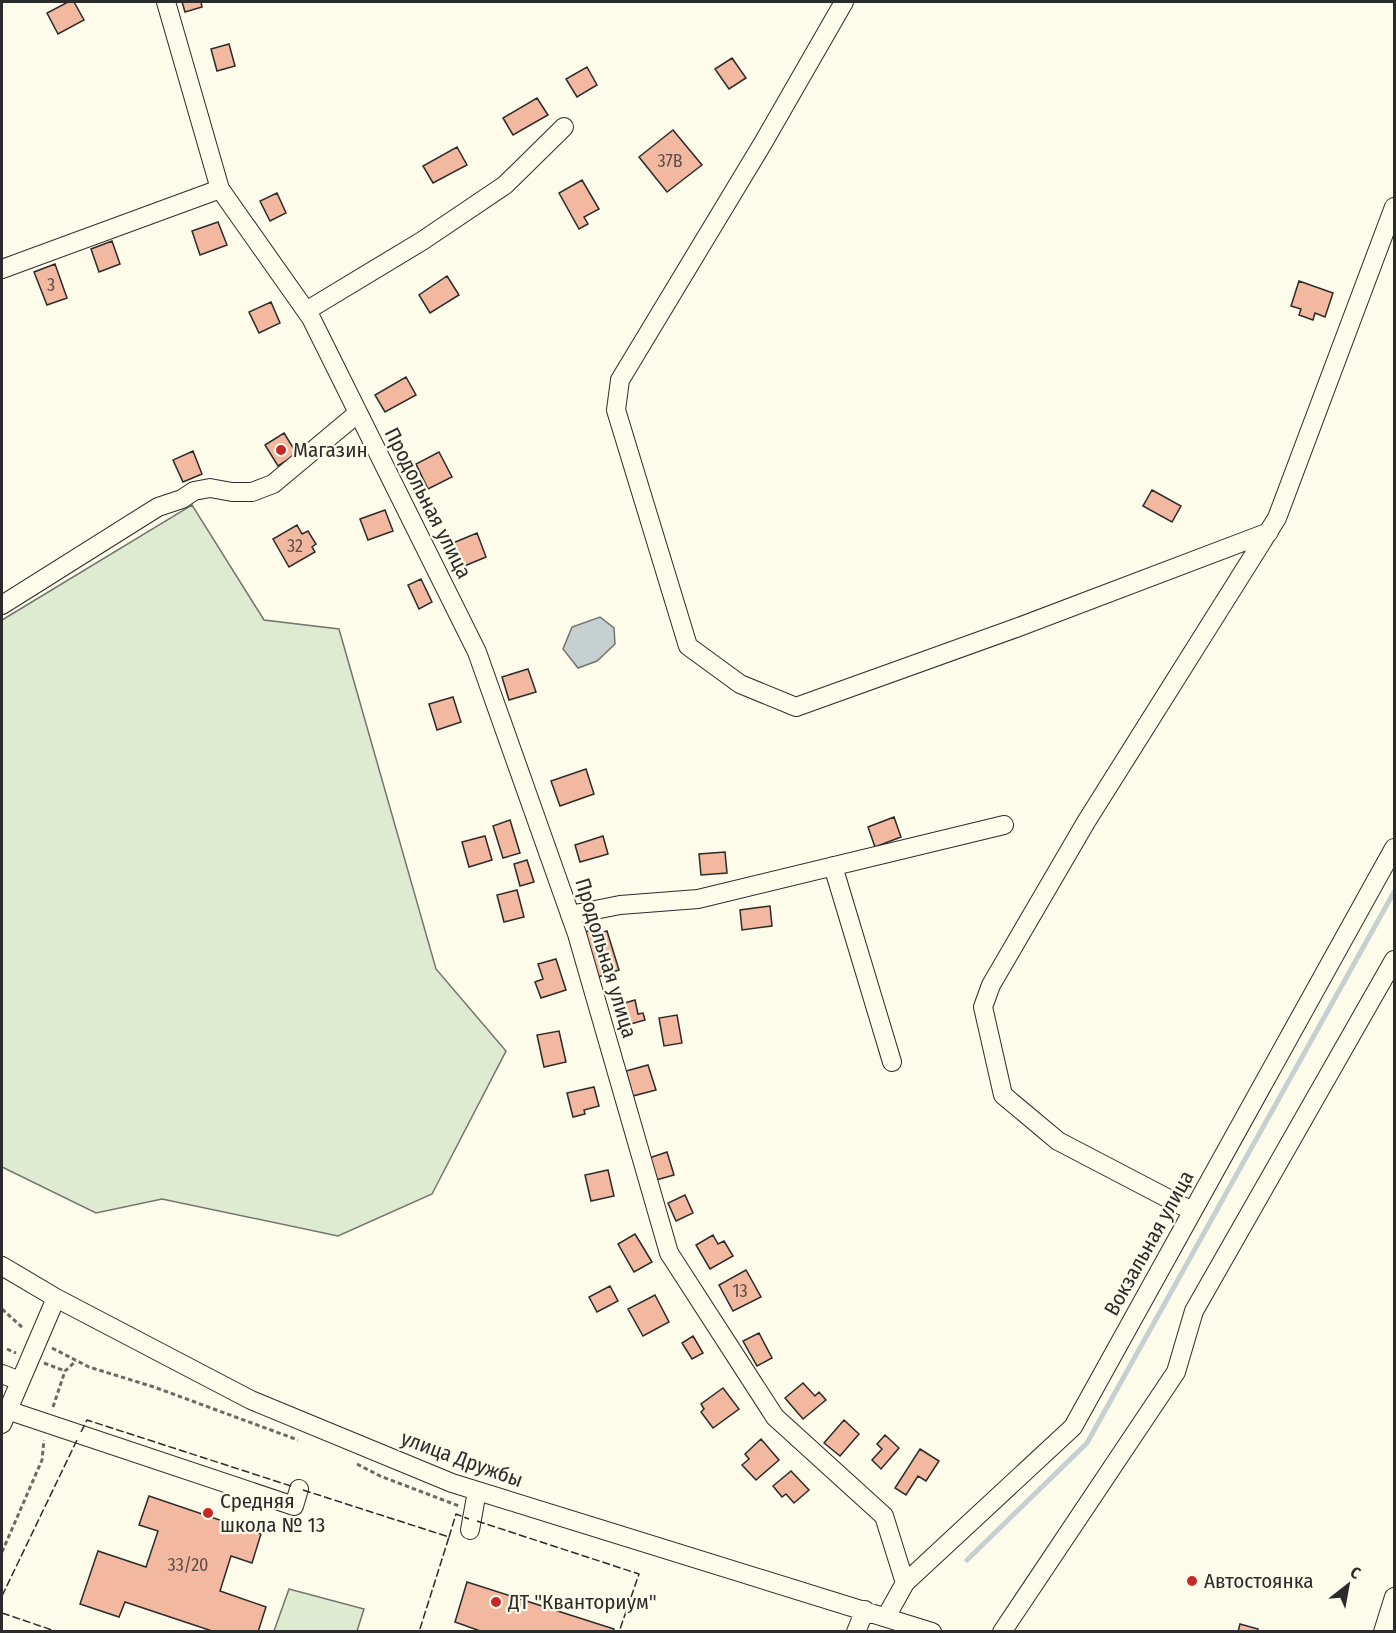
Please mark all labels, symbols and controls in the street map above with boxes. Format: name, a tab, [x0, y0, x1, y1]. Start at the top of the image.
house number: 37В	[657, 150, 683, 172]
house number: 3	[47, 274, 55, 296]
street label: Продольная улица	[379, 423, 477, 583]
place label: Магазин	[293, 437, 368, 463]
marker: Магазин	[274, 443, 288, 457]
house number: 32	[287, 535, 303, 557]
street label: Продольная улица	[569, 875, 643, 1041]
street label: Вокзальная улица	[1098, 1166, 1200, 1320]
house number: 13	[732, 1280, 748, 1302]
street label: улица Дружбы	[397, 1425, 527, 1493]
place label: Средняя школа № 13	[220, 1488, 325, 1538]
marker: Средняя школа № 13	[201, 1506, 215, 1520]
house number: 33/20	[168, 1554, 208, 1576]
north arrow	[1318, 1555, 1378, 1615]
text: С	[1347, 1562, 1364, 1583]
place label: Автостоянка	[1204, 1568, 1314, 1594]
marker: Автостоянка	[1185, 1574, 1199, 1588]
place label: ДТ "Кванториум"	[507, 1589, 657, 1615]
marker: ДТ "Кванториум"	[489, 1595, 503, 1609]

